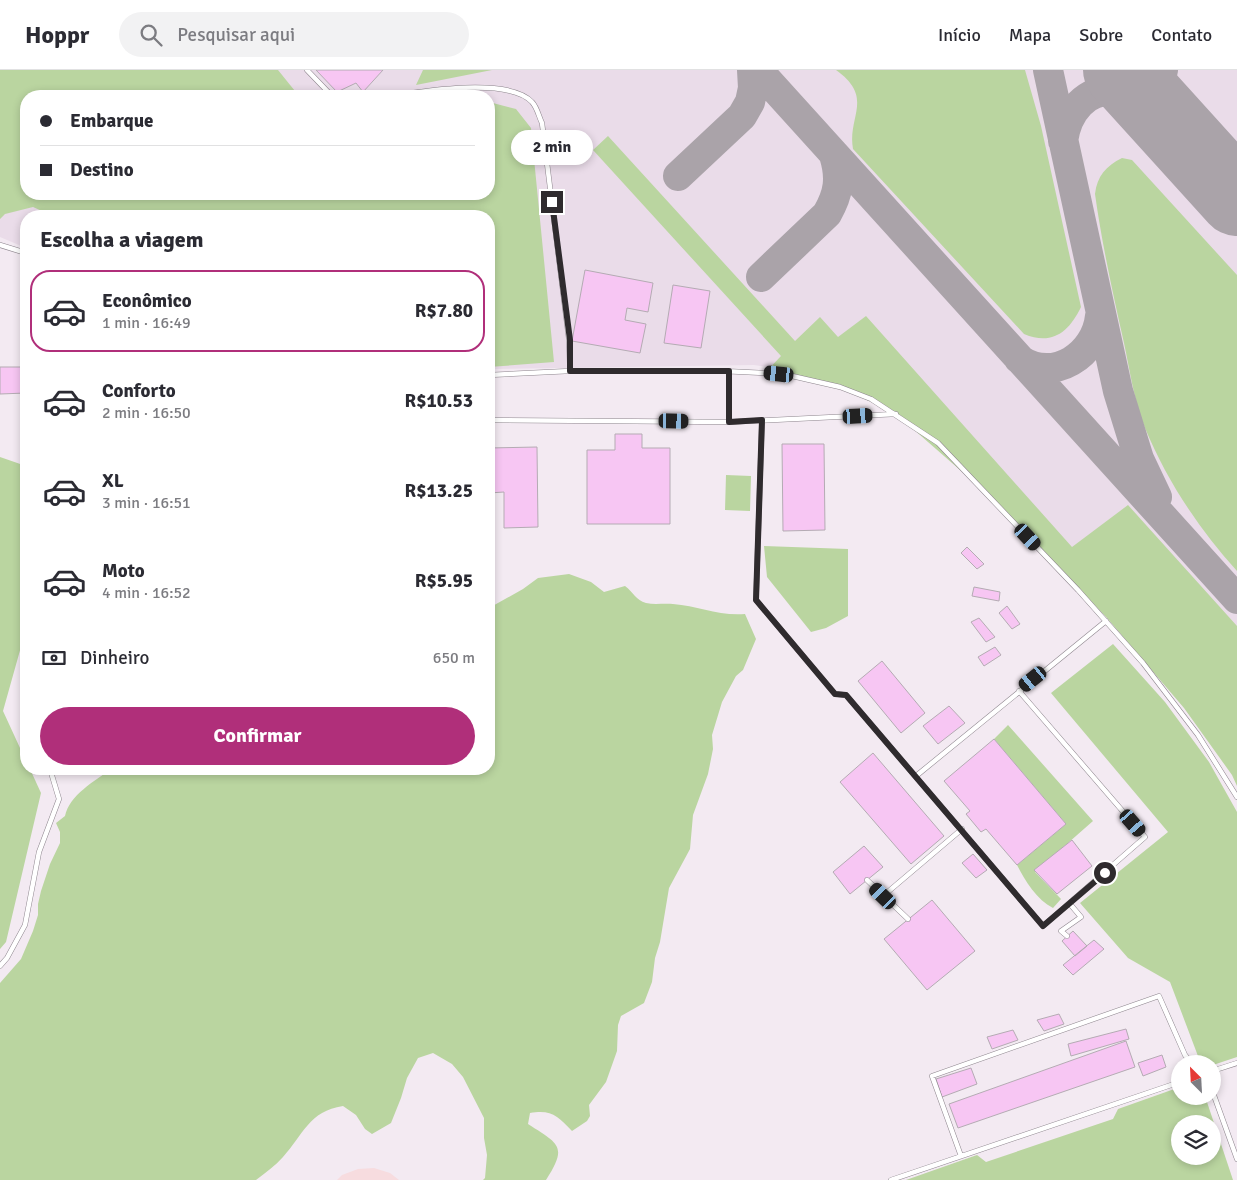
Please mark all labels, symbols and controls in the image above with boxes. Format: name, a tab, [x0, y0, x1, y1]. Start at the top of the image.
search box	[119, 12, 469, 57]
text: Hoppr	[25, 20, 89, 50]
icon: search	[137, 21, 165, 49]
text: Pesquisar aqui	[177, 23, 295, 47]
text: Início	[938, 24, 981, 46]
text: Mapa	[1009, 24, 1051, 46]
text: Sobre	[1079, 24, 1123, 46]
text: Contato	[1151, 24, 1212, 46]
text: Embarque	[70, 109, 154, 133]
callout: 2 min	[511, 129, 593, 164]
text: 2 min	[533, 137, 571, 157]
text: Destino	[70, 158, 134, 182]
route end	[541, 191, 563, 213]
text: Escolha a viagem	[40, 226, 204, 253]
icon: car	[42, 289, 87, 334]
text: Econômico	[102, 289, 192, 313]
text: R$7.80	[415, 299, 473, 323]
text: 1 min · 16:49	[102, 313, 191, 333]
car	[763, 365, 794, 383]
icon: car	[42, 379, 87, 424]
text: Conforto	[102, 379, 176, 403]
text: R$10.53	[405, 389, 473, 413]
text: 2 min · 16:50	[102, 403, 191, 423]
car	[842, 408, 873, 424]
car	[658, 413, 689, 429]
icon: car	[42, 469, 87, 514]
text: XL	[102, 469, 124, 493]
text: R$13.25	[405, 479, 473, 503]
text: 3 min · 16:51	[102, 493, 191, 513]
car	[1012, 521, 1043, 553]
icon: car	[42, 559, 87, 604]
text: Moto	[102, 559, 145, 583]
text: R$5.95	[415, 569, 473, 593]
text: 4 min · 16:52	[102, 583, 191, 603]
icon: cash	[40, 644, 68, 672]
text: Dinheiro	[80, 646, 149, 670]
text: 650 m	[433, 648, 475, 668]
car	[1016, 664, 1049, 694]
button: Confirmar	[40, 707, 475, 765]
car	[1117, 807, 1148, 839]
route start	[1094, 862, 1116, 884]
car	[866, 880, 899, 912]
north arrow	[1171, 1055, 1221, 1105]
map controls	[1171, 1055, 1221, 1165]
button: layers	[1171, 1115, 1221, 1165]

